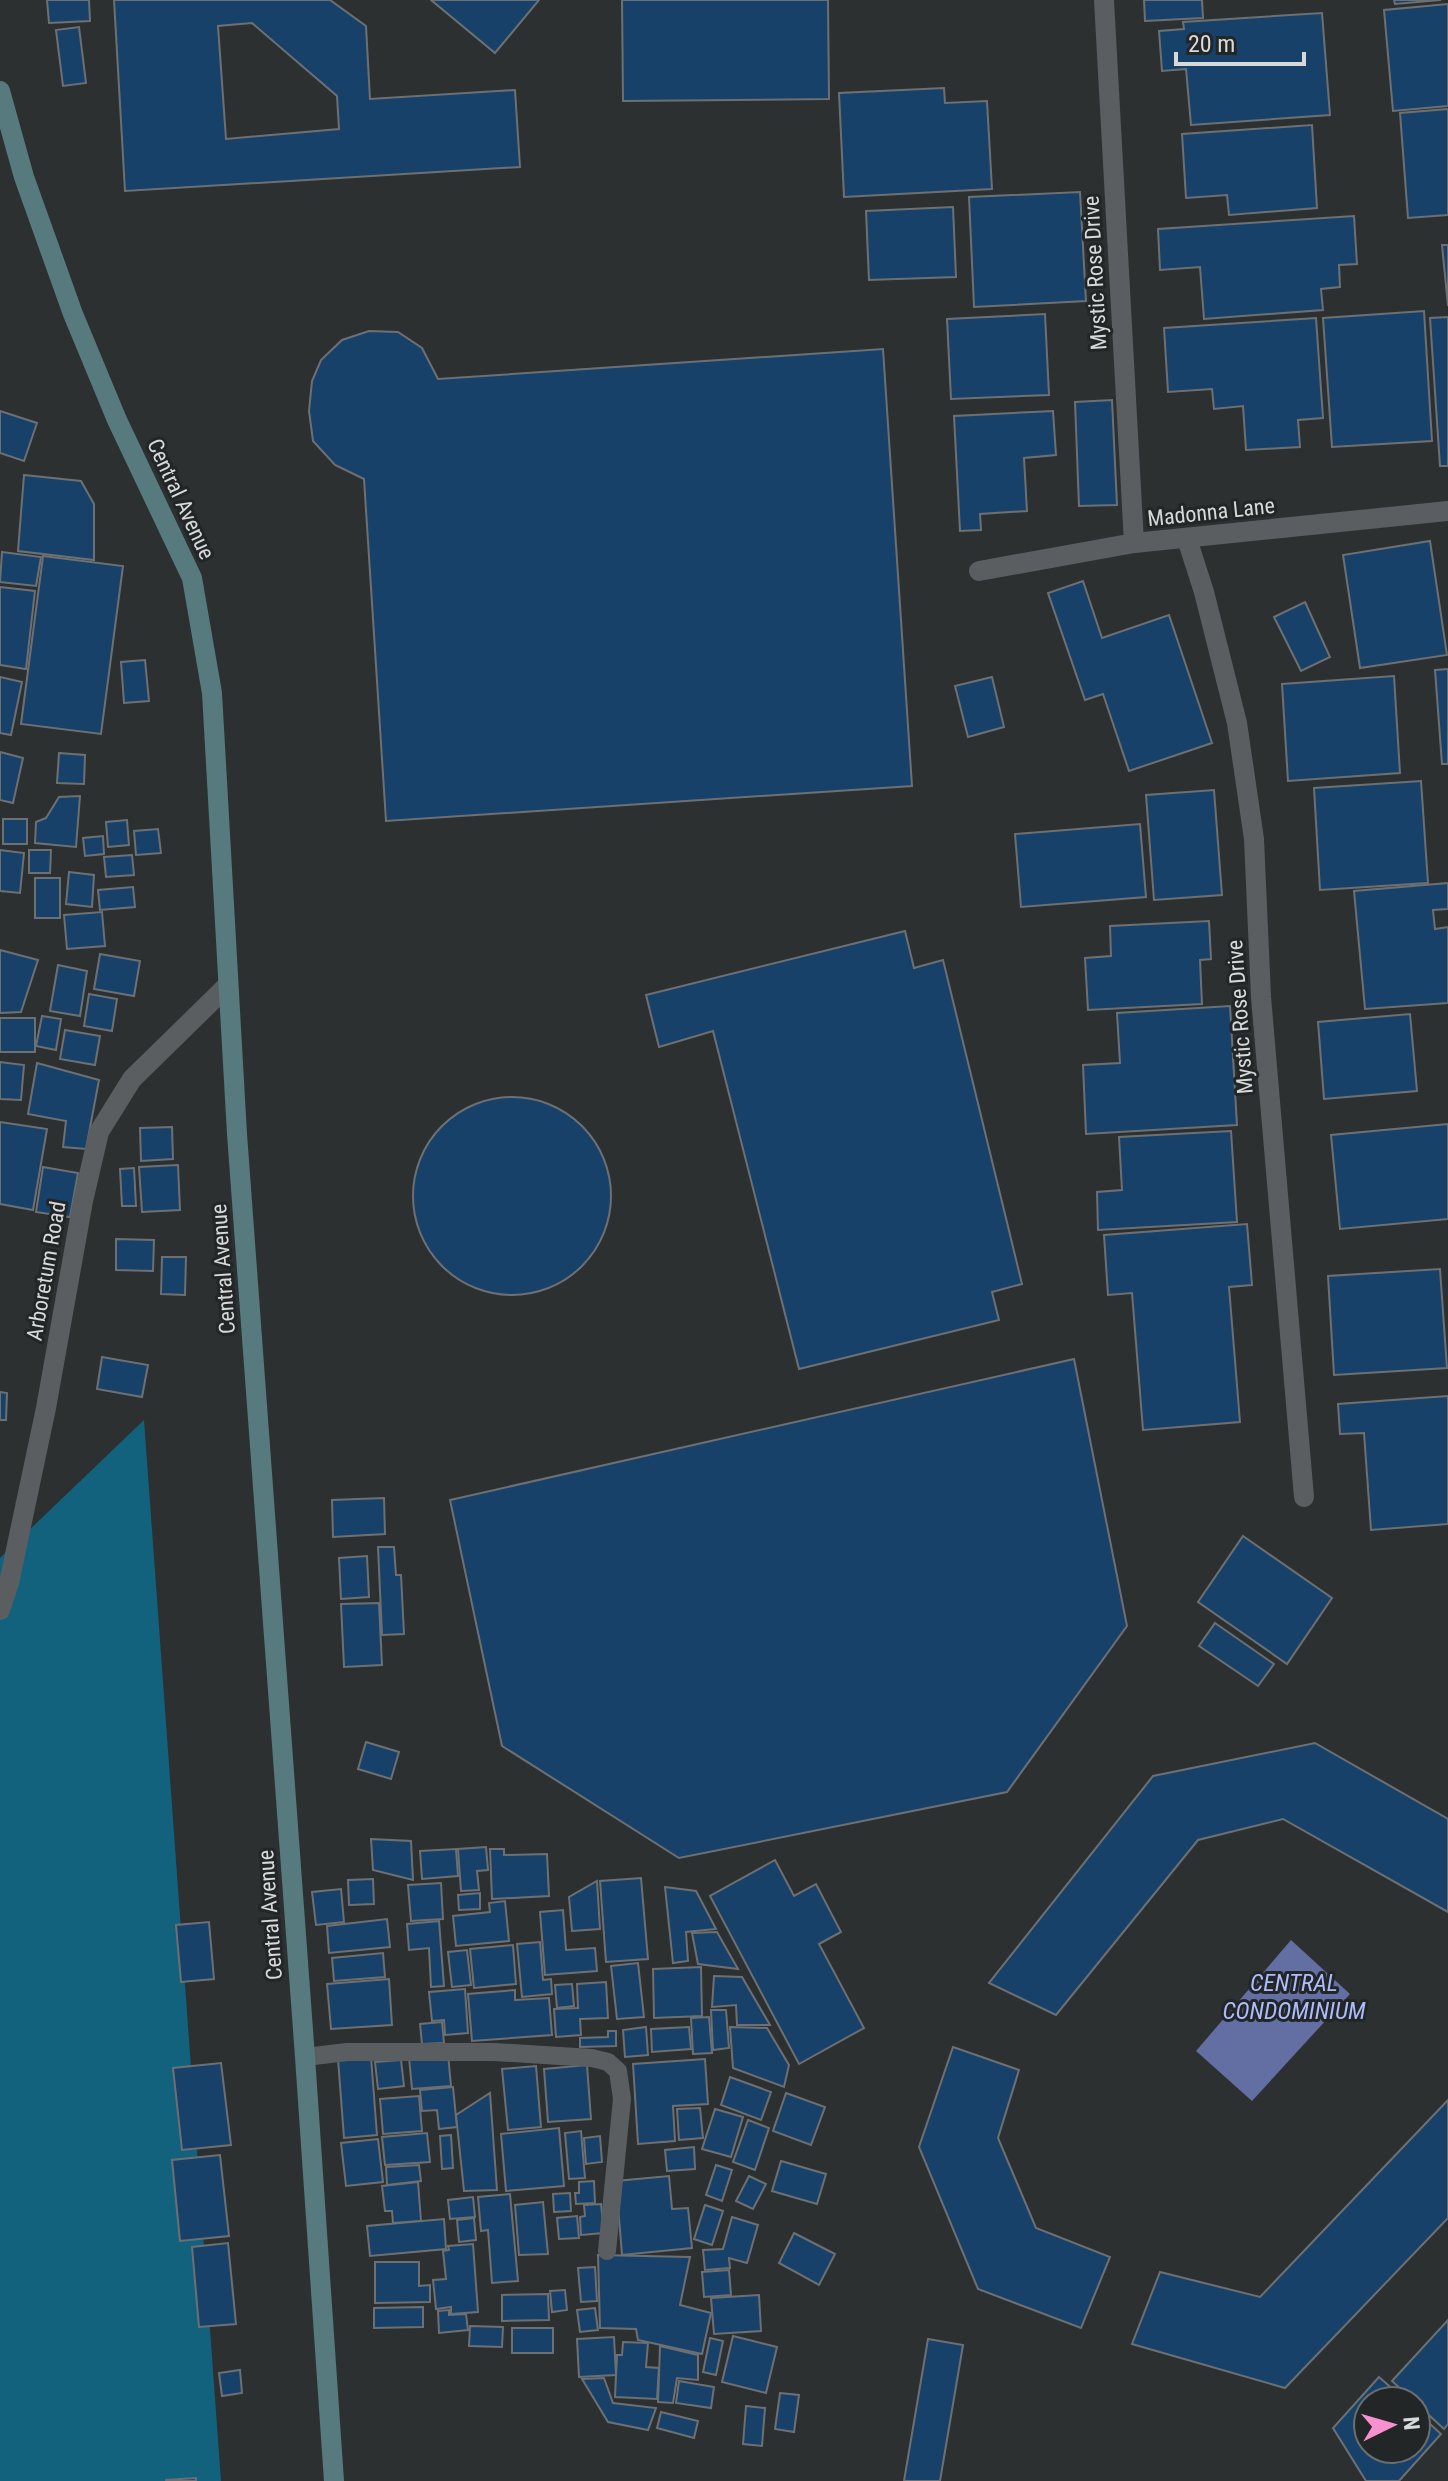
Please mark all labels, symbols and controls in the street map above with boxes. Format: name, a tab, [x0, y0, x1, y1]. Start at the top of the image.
scale bar	[1176, 16, 1304, 66]
text: 20 m	[1188, 30, 1235, 58]
street label: Mystic Rose Drive	[1078, 195, 1112, 351]
street label: Central Avenue	[142, 435, 220, 563]
street label: Madonna Lane	[1146, 493, 1276, 531]
street label: Mystic Rose Drive	[1222, 939, 1258, 1095]
street label: Arboretum Road	[21, 1199, 71, 1343]
street label: Central Avenue	[206, 1203, 240, 1335]
street label: Central Avenue	[253, 1849, 287, 1981]
water label: CENTRAL CONDOMINIUM	[1222, 1969, 1366, 2025]
north arrow	[1352, 2385, 1432, 2465]
text: N	[1398, 2415, 1424, 2431]

